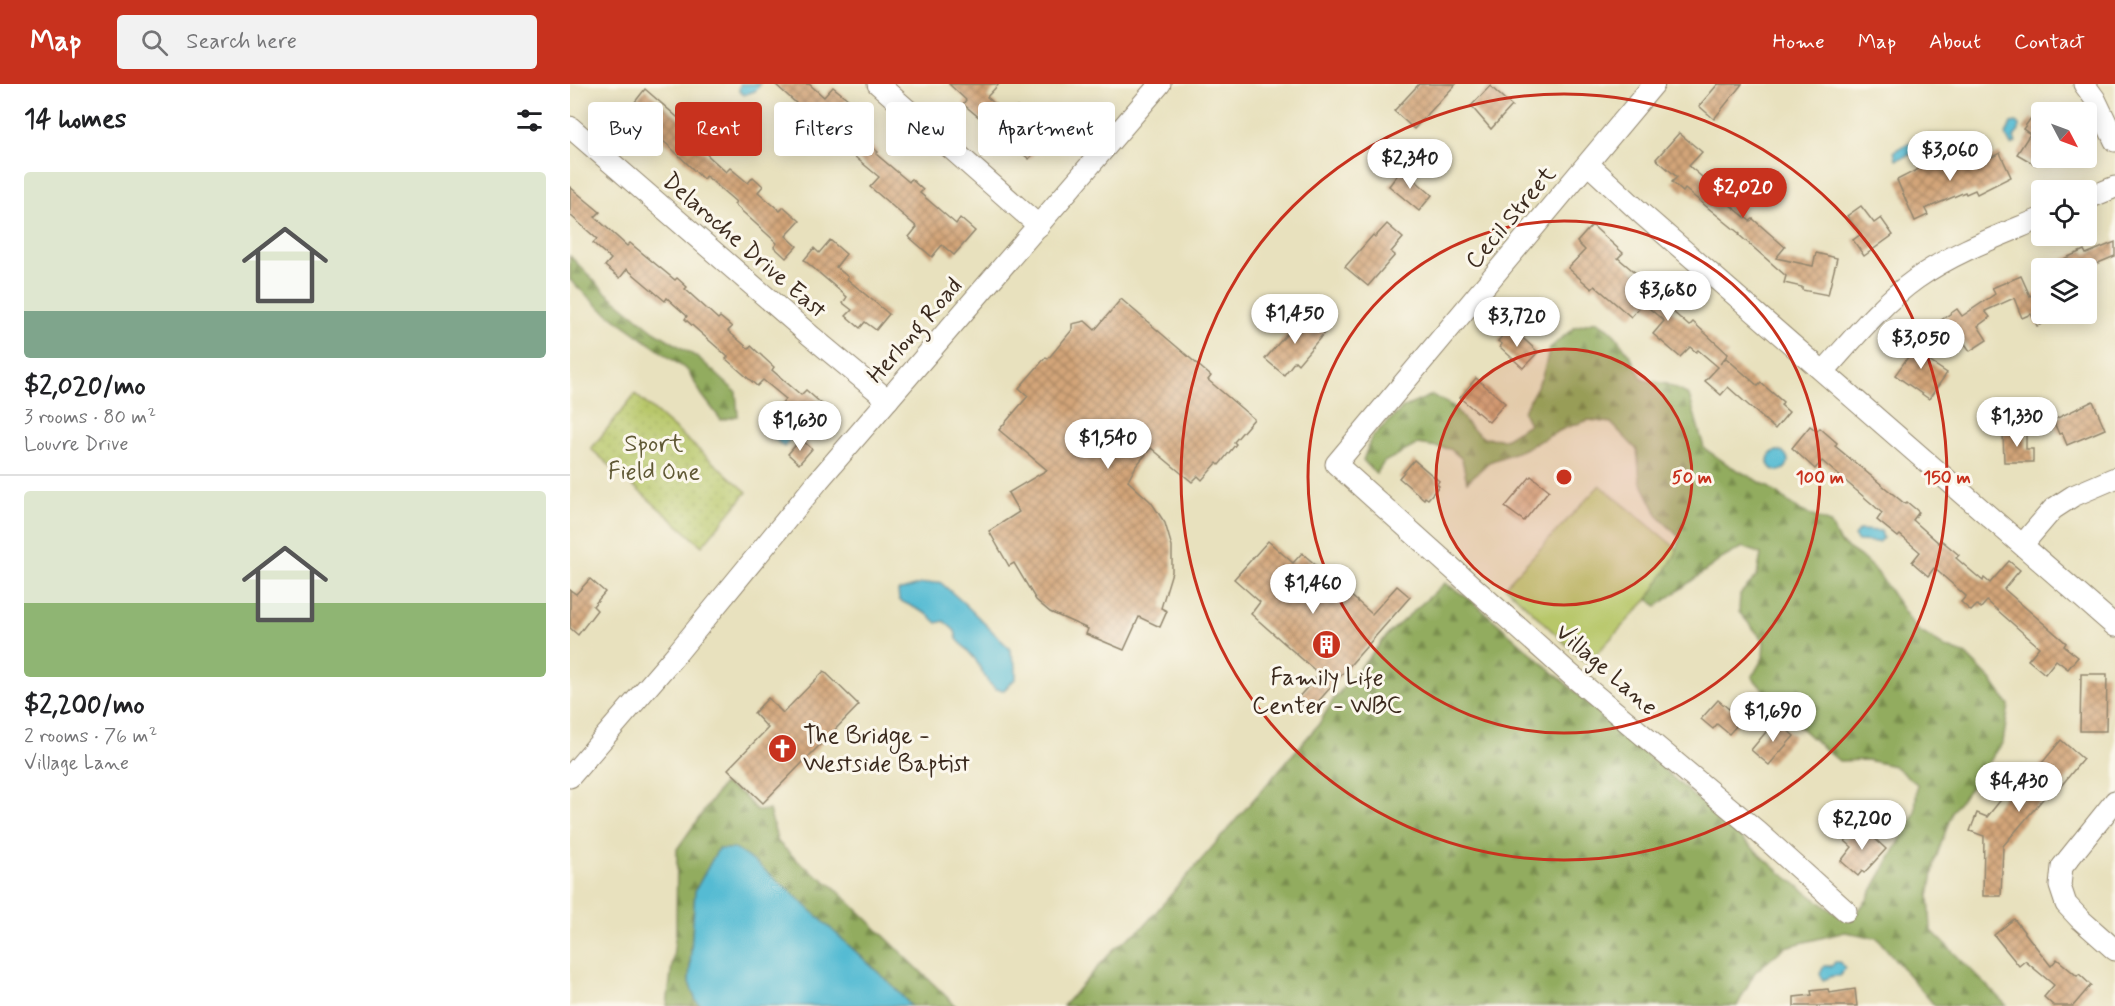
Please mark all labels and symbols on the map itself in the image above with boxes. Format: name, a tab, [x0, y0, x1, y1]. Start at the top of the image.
north arrow	[2031, 102, 2097, 168]
pin: $3,060	[1901, 131, 1999, 182]
pin: $2,340	[1361, 139, 1459, 190]
street label: Cecil Street	[1459, 160, 1563, 276]
street label: Delaroche Drive East	[655, 166, 833, 326]
pin: $2,020	[1694, 168, 1792, 219]
street label: Herlong Road	[861, 271, 972, 392]
pin: $3,680	[1619, 271, 1717, 322]
pin: $1,450	[1246, 294, 1344, 345]
pin: $3,720	[1468, 297, 1566, 348]
pin: $3,050	[1872, 319, 1970, 370]
pin: $1,330	[1968, 397, 2066, 448]
pin: $1,630	[751, 401, 849, 452]
pin: $1,540	[1059, 419, 1157, 470]
park label: Sport Field One	[608, 429, 700, 488]
text: 50 m	[1672, 466, 1712, 490]
text: 100 m	[1796, 466, 1844, 490]
text: 150 m	[1923, 466, 1971, 490]
centre of rings	[1554, 467, 1574, 487]
pin: $1,460	[1264, 564, 1362, 615]
street label: Village Lane	[1548, 617, 1664, 723]
building icon: Family Life Center - WBC	[1311, 628, 1343, 660]
place label: Family Life Center - WBC	[1252, 663, 1402, 722]
pin: $1,690	[1724, 692, 1822, 743]
place label: The Bridge - Westside Baptist	[803, 721, 970, 780]
church icon: The Bridge - Westside Baptist	[766, 733, 798, 765]
pin: $4,430	[1970, 762, 2068, 813]
pin: $2,200	[1813, 800, 1911, 851]

